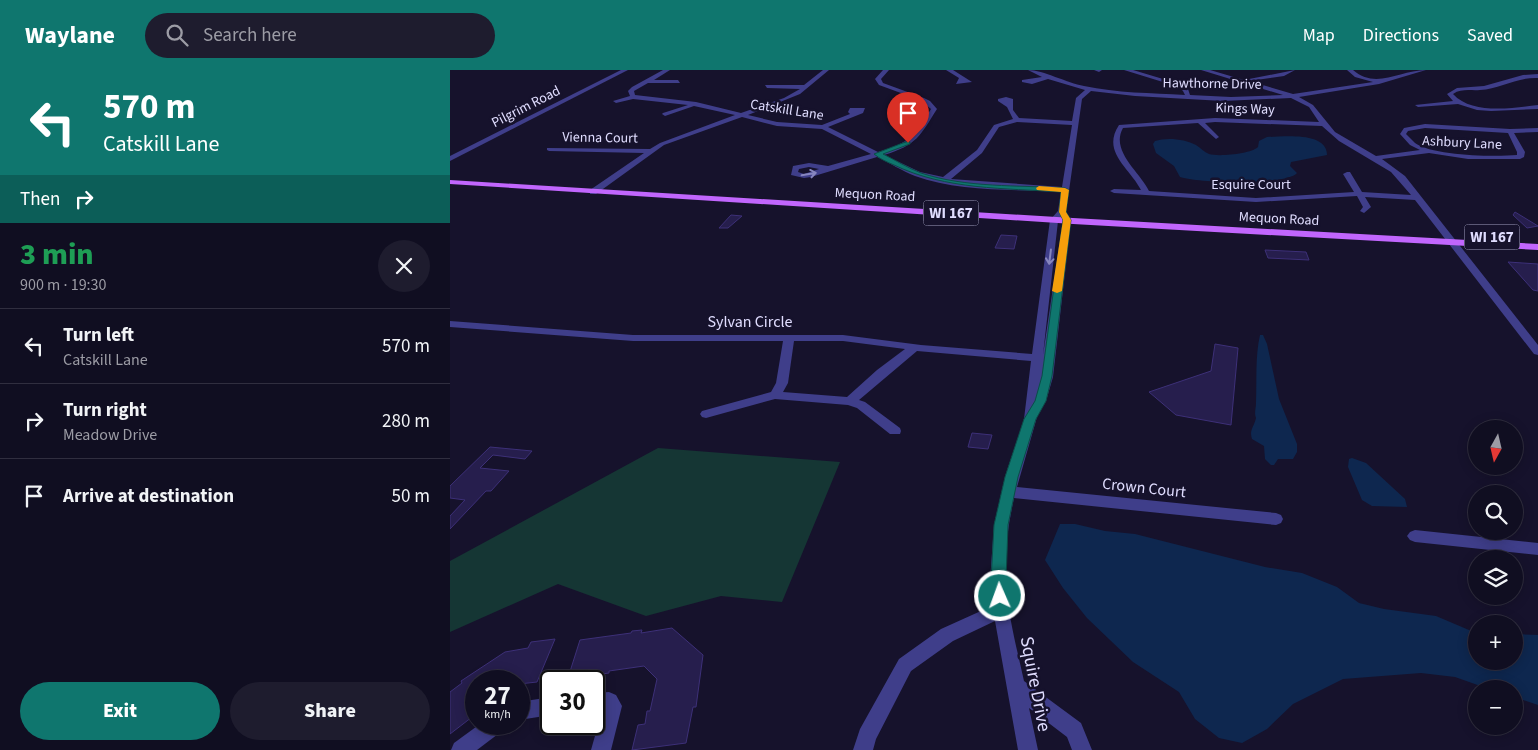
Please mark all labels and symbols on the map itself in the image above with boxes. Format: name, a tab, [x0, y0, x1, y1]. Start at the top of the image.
street label: Hawthorne Drive	[1162, 73, 1262, 95]
street label: Pilgrim Road	[488, 81, 564, 133]
pin	[887, 92, 929, 143]
street label: Catskill Lane	[749, 94, 825, 126]
street label: Kings Way	[1215, 98, 1275, 120]
street label: Vienna Court	[562, 127, 638, 149]
street label: Ashbury Lane	[1422, 131, 1502, 155]
one-way arrow	[801, 168, 817, 178]
street label: Esquire Court	[1211, 175, 1291, 195]
street label: Mequon Road	[834, 183, 916, 207]
road number: WI 167	[924, 200, 978, 226]
street label: Mequon Road	[1238, 207, 1320, 231]
road number: WI 167	[1464, 224, 1520, 250]
one-way arrow	[1045, 249, 1055, 265]
street label: Sylvan Circle	[707, 311, 793, 333]
north arrow	[1468, 420, 1522, 475]
street label: Crown Court	[1101, 473, 1188, 503]
position arrow	[973, 569, 1025, 621]
street label: Squire Drive	[1013, 634, 1057, 734]
speed limit sign: 30	[540, 670, 605, 735]

